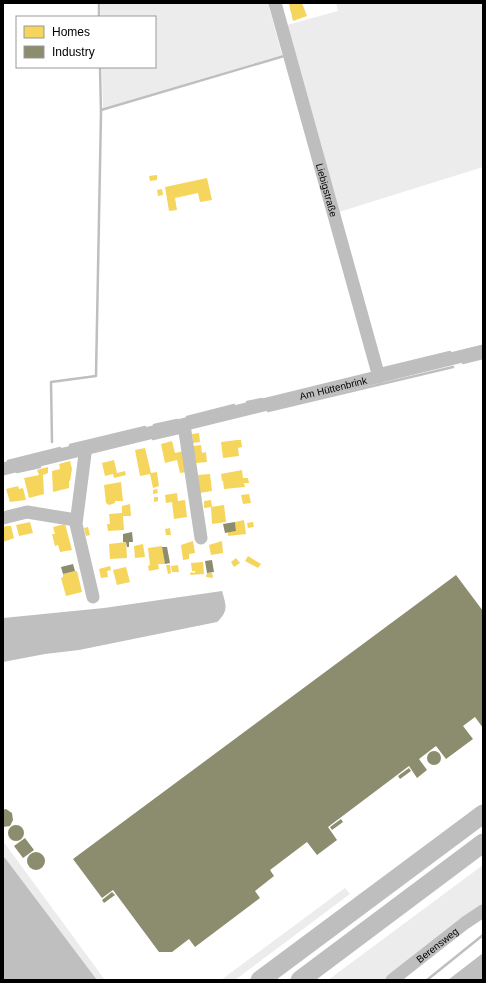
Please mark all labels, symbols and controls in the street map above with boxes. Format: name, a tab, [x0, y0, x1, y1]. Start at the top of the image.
legend	[16, 16, 156, 68]
text: Homes	[52, 25, 90, 39]
text: Industry	[52, 45, 95, 59]
street label: Liebigstraße	[314, 162, 339, 218]
street label: Am Hüttenbrink	[298, 375, 369, 402]
street label: Berensweg	[414, 926, 460, 965]

